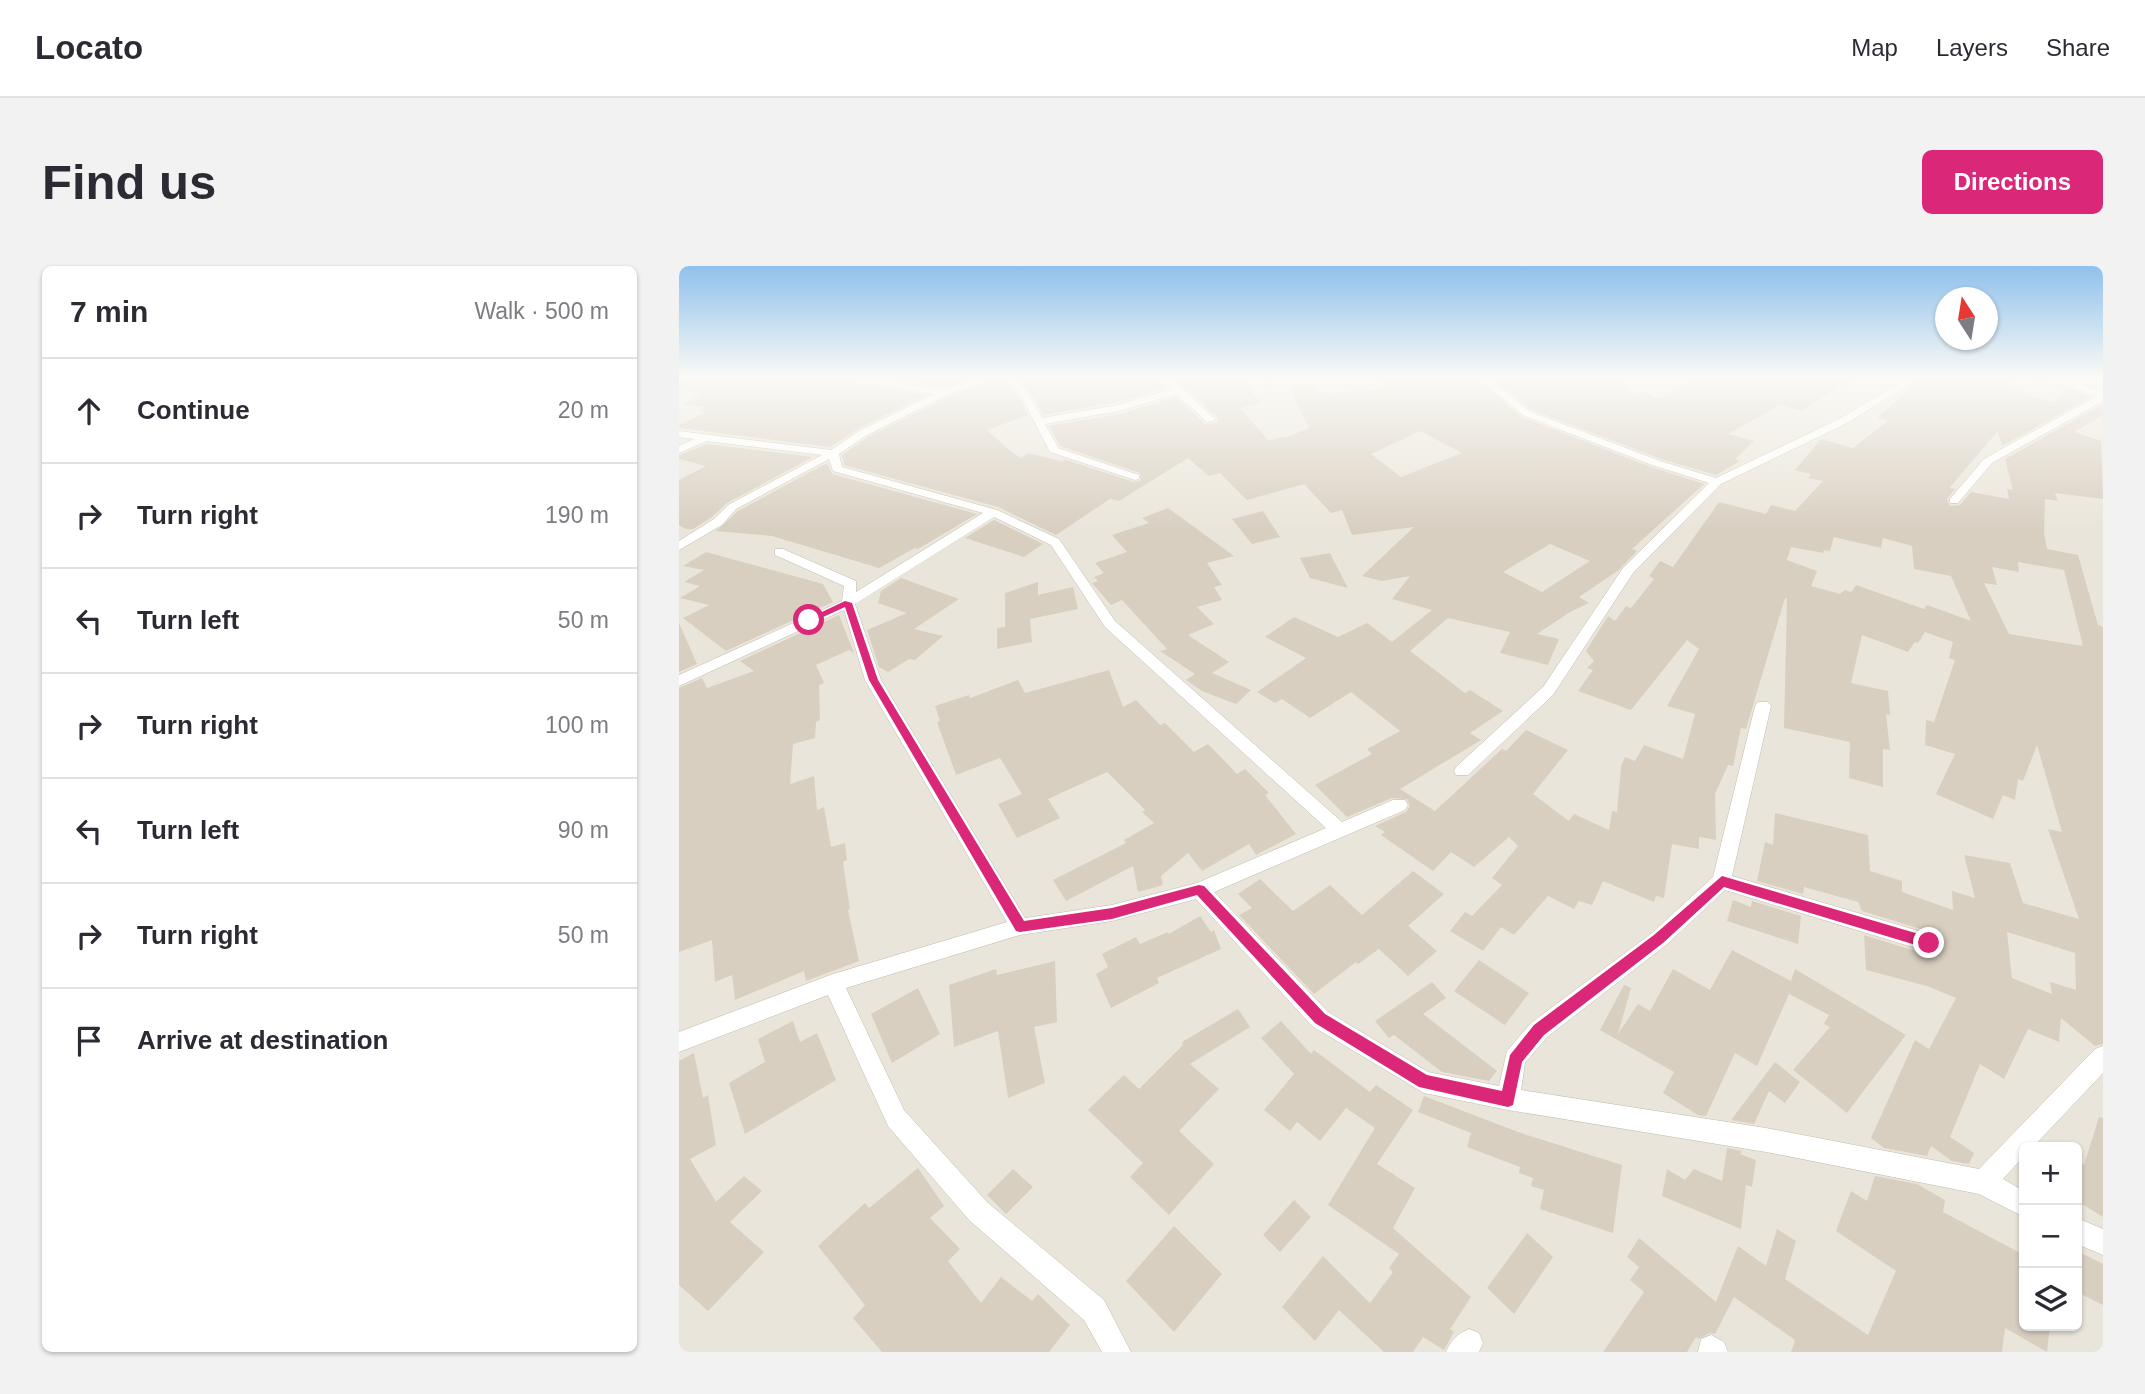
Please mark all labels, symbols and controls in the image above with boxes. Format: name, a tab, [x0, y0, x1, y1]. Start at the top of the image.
text: Locato	[35, 29, 143, 66]
text: Map	[1851, 34, 1898, 61]
text: Layers	[1936, 34, 2008, 61]
text: Share	[2046, 34, 2110, 61]
button: Directions	[1922, 150, 2103, 214]
text: Find us	[42, 155, 216, 209]
north arrow	[1935, 287, 1998, 350]
text: 7 min	[70, 295, 148, 328]
text: Walk · 500 m	[474, 298, 609, 324]
icon: ahead	[70, 392, 108, 430]
text: Continue	[137, 395, 250, 425]
text: 20 m	[558, 397, 609, 423]
icon: right	[70, 497, 108, 535]
text: Turn right	[137, 500, 258, 530]
text: 190 m	[545, 502, 609, 528]
icon: left	[70, 602, 108, 640]
route start	[793, 604, 824, 635]
text: Turn left	[137, 605, 239, 635]
text: 50 m	[558, 607, 609, 633]
icon: right	[70, 707, 108, 745]
text: Turn right	[137, 710, 258, 740]
text: 100 m	[545, 712, 609, 738]
icon: left	[70, 812, 108, 850]
text: Turn left	[137, 815, 239, 845]
text: 90 m	[558, 817, 609, 843]
icon: right	[70, 917, 108, 955]
text: Turn right	[137, 920, 258, 950]
text: 50 m	[558, 922, 609, 948]
route end	[1913, 927, 1944, 958]
icon: arrive	[70, 1022, 108, 1060]
text: Arrive at destination	[137, 1025, 388, 1055]
map controls	[2019, 1142, 2082, 1331]
button: +	[2019, 1142, 2082, 1205]
button: −	[2019, 1205, 2082, 1268]
button: layers	[2019, 1268, 2082, 1331]

